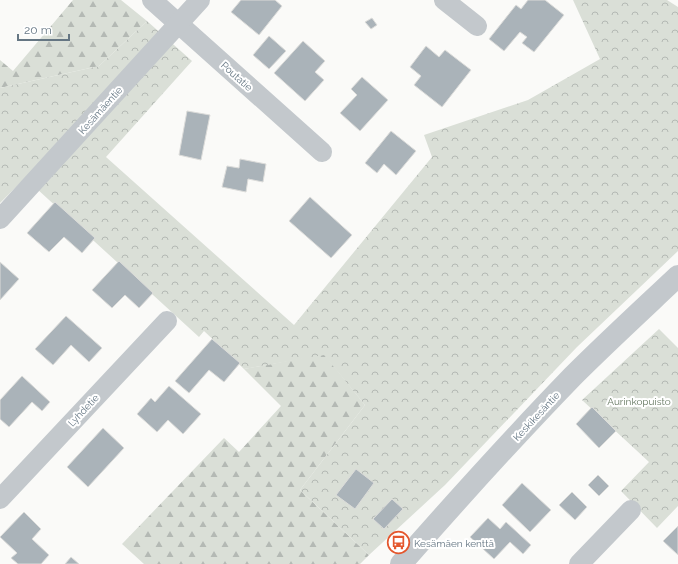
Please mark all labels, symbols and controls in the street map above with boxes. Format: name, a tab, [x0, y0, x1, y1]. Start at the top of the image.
scale bar	[18, 16, 69, 42]
text: 20 m	[24, 23, 52, 37]
street label: Poutatie	[219, 60, 255, 93]
street label: Kesämäentie	[76, 84, 125, 136]
street label: Keskikesäntie	[511, 390, 562, 443]
street label: Lyhdetie	[66, 392, 101, 429]
park label: Aurinkopuisto	[607, 396, 671, 407]
bus stop icon: Kesämäen kenttä	[386, 530, 412, 556]
place label: Kesämäen kenttä	[414, 538, 494, 549]

